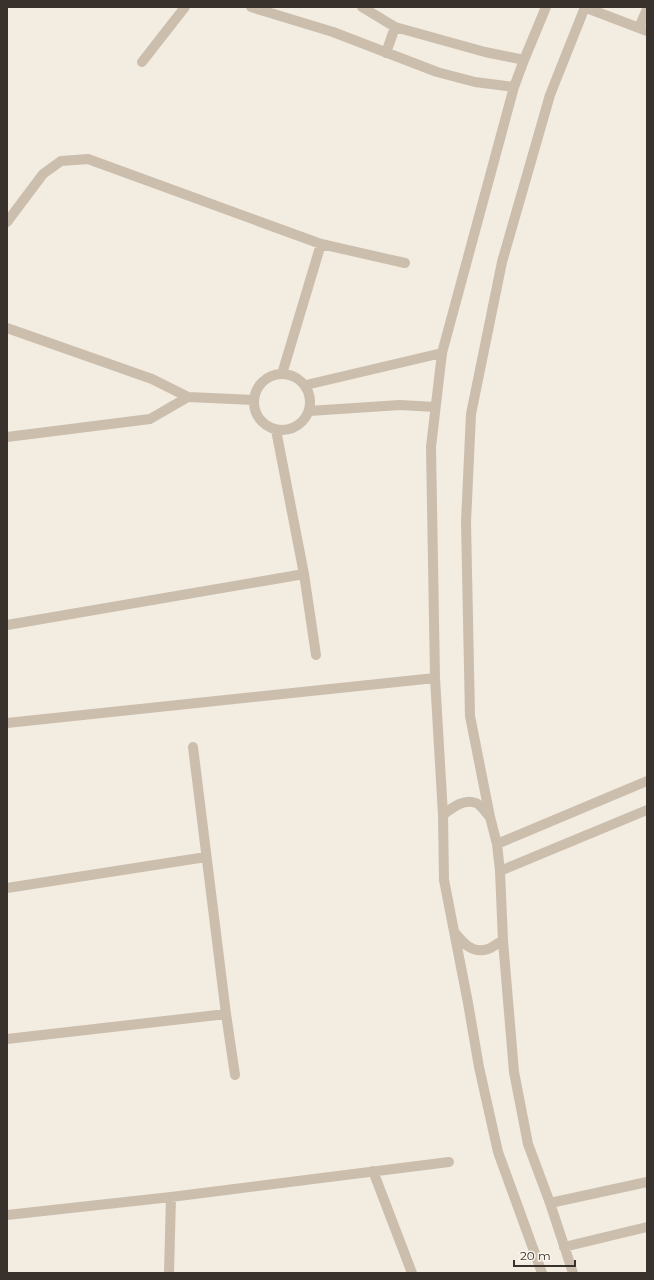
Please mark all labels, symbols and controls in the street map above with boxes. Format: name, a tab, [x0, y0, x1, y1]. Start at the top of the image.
scale bar	[514, 1242, 575, 1268]
text: 20 m	[520, 1248, 551, 1263]

